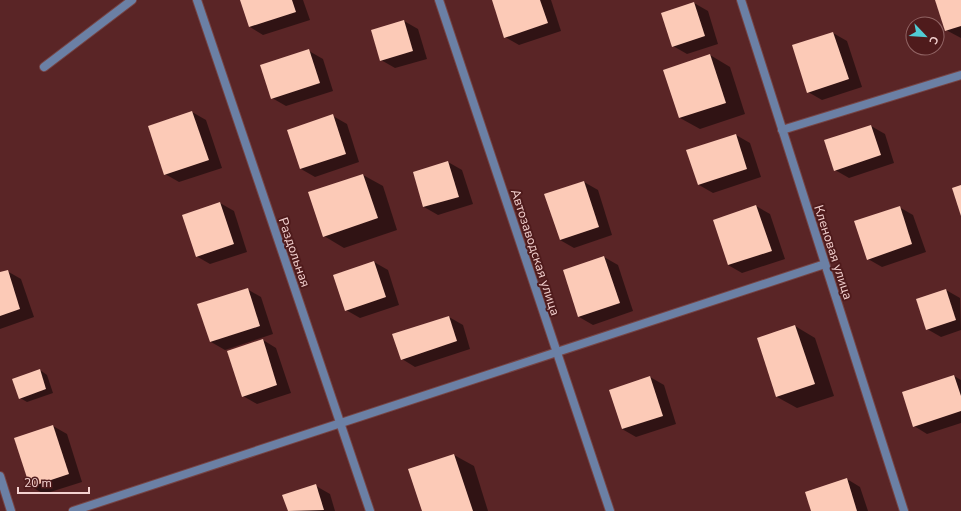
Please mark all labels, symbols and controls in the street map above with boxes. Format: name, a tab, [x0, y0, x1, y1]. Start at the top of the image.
north arrow	[905, 16, 945, 56]
text: С	[925, 33, 942, 47]
street label: Автозаводская улица	[506, 187, 564, 318]
street label: Кленовая улица	[809, 203, 857, 302]
street label: Раздольная	[274, 215, 314, 290]
scale bar	[18, 469, 89, 495]
text: 20 m	[24, 475, 52, 491]

